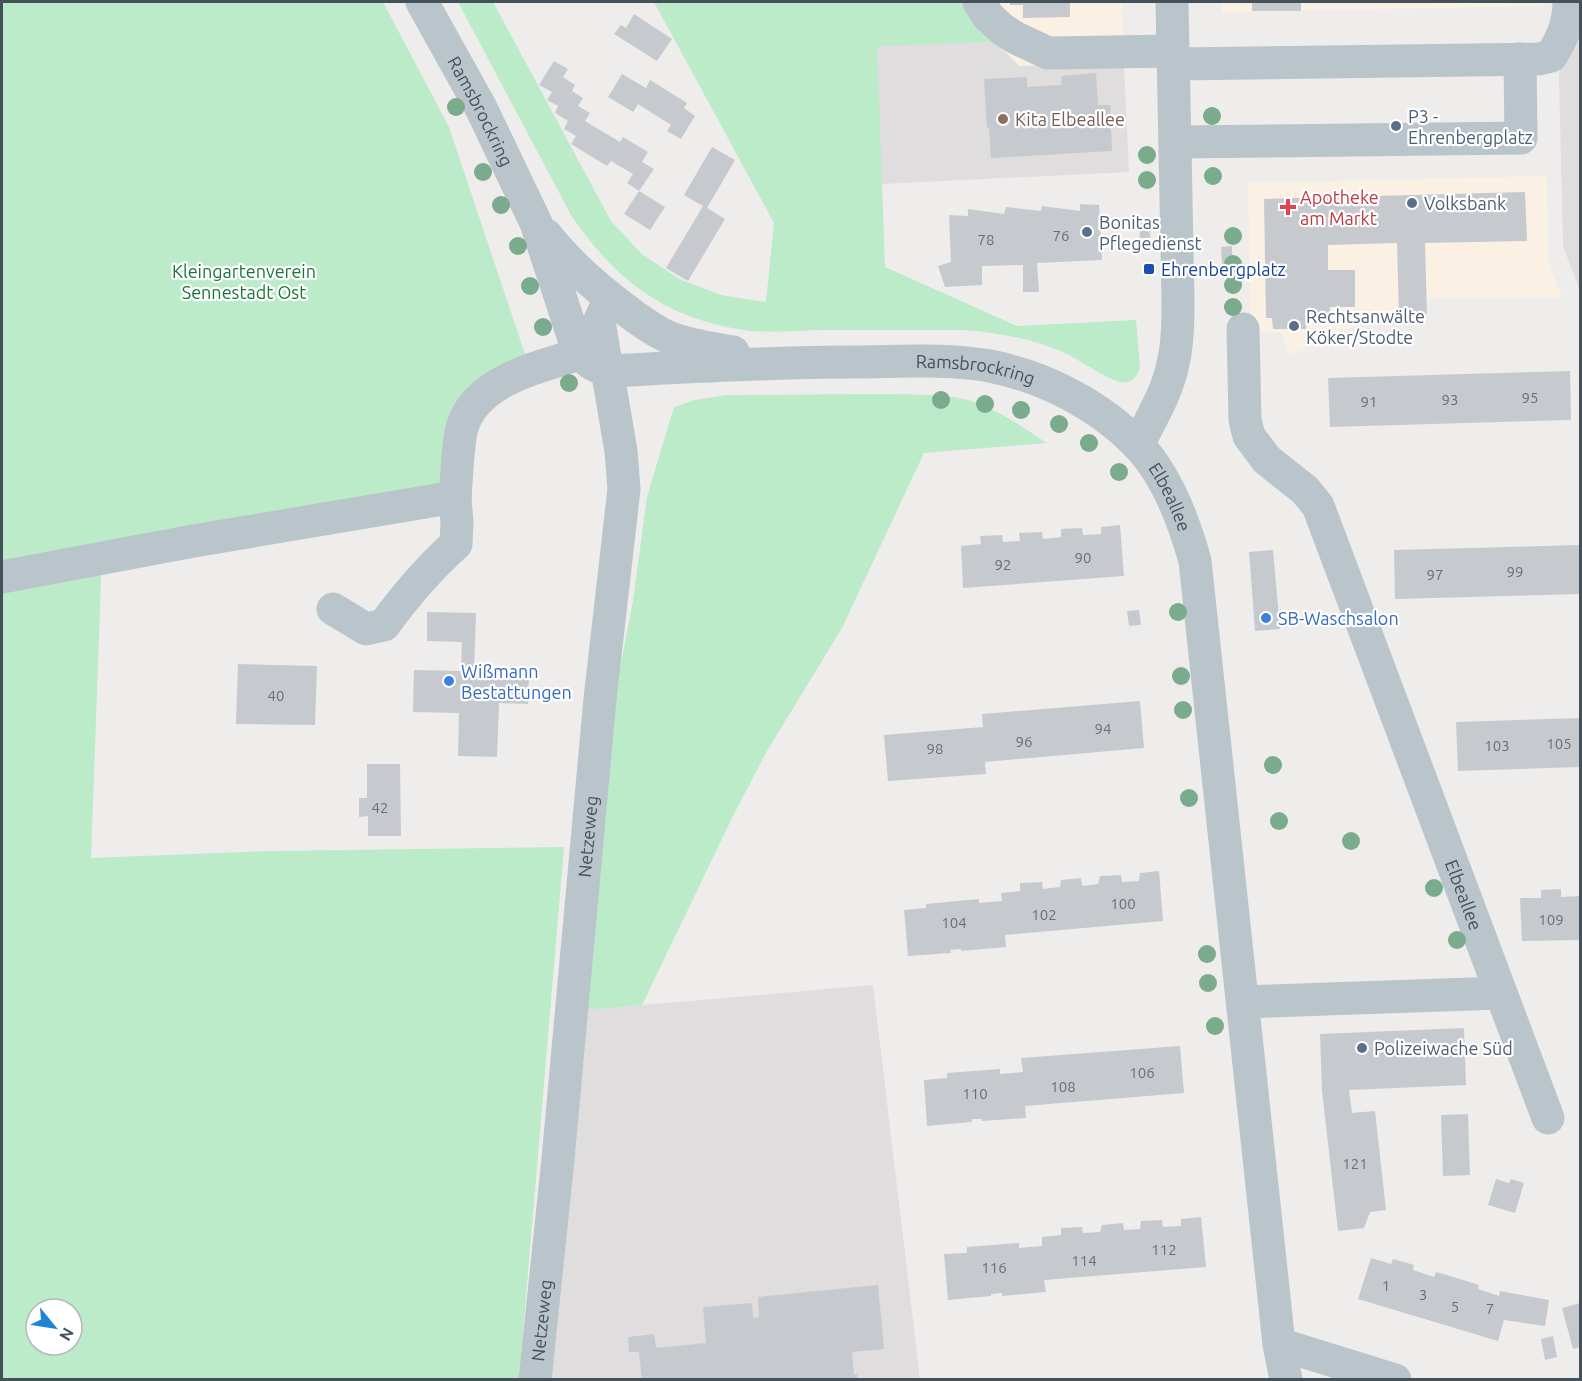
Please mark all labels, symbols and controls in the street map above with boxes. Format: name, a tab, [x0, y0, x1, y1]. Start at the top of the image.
street label: Ramsbrockring	[444, 53, 517, 169]
place label: P3 - Ehrenbergplatz	[1408, 106, 1533, 147]
place label: Kita Elbeallee	[1015, 109, 1125, 129]
marker: Kita Elbeallee	[996, 112, 1010, 126]
marker: P3 - Ehrenbergplatz	[1389, 119, 1403, 133]
place label: Apotheke am Markt	[1300, 187, 1379, 228]
place label: Volksbank	[1424, 193, 1506, 213]
marker: Volksbank	[1405, 196, 1419, 210]
marker: Apotheke am Markt	[1281, 200, 1295, 214]
place label: Bonitas Pflegedienst	[1099, 212, 1202, 253]
marker: Bonitas Pflegedienst	[1080, 225, 1094, 239]
house number: 76	[1053, 227, 1069, 244]
house number: 78	[978, 231, 994, 248]
place label: Ehrenbergplatz	[1161, 259, 1286, 279]
park label: Kleingartenverein Sennestadt Ost	[172, 261, 316, 302]
marker: Ehrenbergplatz	[1142, 262, 1156, 276]
place label: Rechtsanwälte Köker/Stodte	[1306, 306, 1425, 347]
marker: Rechtsanwälte Köker/Stodte	[1287, 319, 1301, 333]
street label: Ramsbrockring	[916, 351, 1038, 388]
house number: 95	[1522, 389, 1538, 406]
house number: 93	[1442, 391, 1458, 408]
house number: 91	[1361, 393, 1377, 410]
street label: Elbeallee	[1145, 459, 1195, 534]
house number: 90	[1075, 549, 1091, 566]
house number: 92	[995, 556, 1011, 573]
house number: 99	[1507, 563, 1523, 580]
house number: 97	[1427, 566, 1443, 583]
place label: SB-Waschsalon	[1278, 608, 1399, 628]
marker: SB-Waschsalon	[1259, 611, 1273, 625]
place label: Wißmann Bestattungen	[461, 661, 572, 702]
marker: Wißmann Bestattungen	[442, 674, 456, 688]
house number: 40	[268, 687, 284, 704]
house number: 94	[1095, 720, 1111, 737]
house number: 96	[1016, 733, 1032, 750]
house number: 105	[1546, 735, 1572, 752]
house number: 103	[1484, 737, 1510, 754]
house number: 98	[927, 740, 943, 757]
street label: Netzeweg	[574, 795, 601, 878]
house number: 42	[372, 799, 388, 816]
street label: Elbeallee	[1442, 857, 1487, 933]
house number: 100	[1110, 895, 1136, 912]
house number: 102	[1031, 906, 1057, 923]
house number: 109	[1538, 911, 1564, 928]
house number: 104	[941, 914, 967, 931]
place label: Polizeiwache Süd	[1374, 1038, 1513, 1058]
marker: Polizeiwache Süd	[1355, 1041, 1369, 1055]
house number: 106	[1129, 1064, 1155, 1081]
house number: 108	[1050, 1078, 1076, 1095]
house number: 110	[962, 1085, 988, 1102]
house number: 121	[1342, 1155, 1368, 1172]
house number: 112	[1151, 1241, 1177, 1258]
house number: 114	[1071, 1252, 1097, 1269]
house number: 116	[981, 1259, 1007, 1276]
house number: 1	[1382, 1277, 1390, 1294]
street label: Netzeweg	[527, 1278, 555, 1362]
house number: 3	[1419, 1286, 1427, 1303]
north arrow	[24, 1297, 84, 1357]
house number: 5	[1451, 1298, 1459, 1315]
house number: 7	[1486, 1300, 1494, 1317]
text: N	[56, 1325, 78, 1344]

